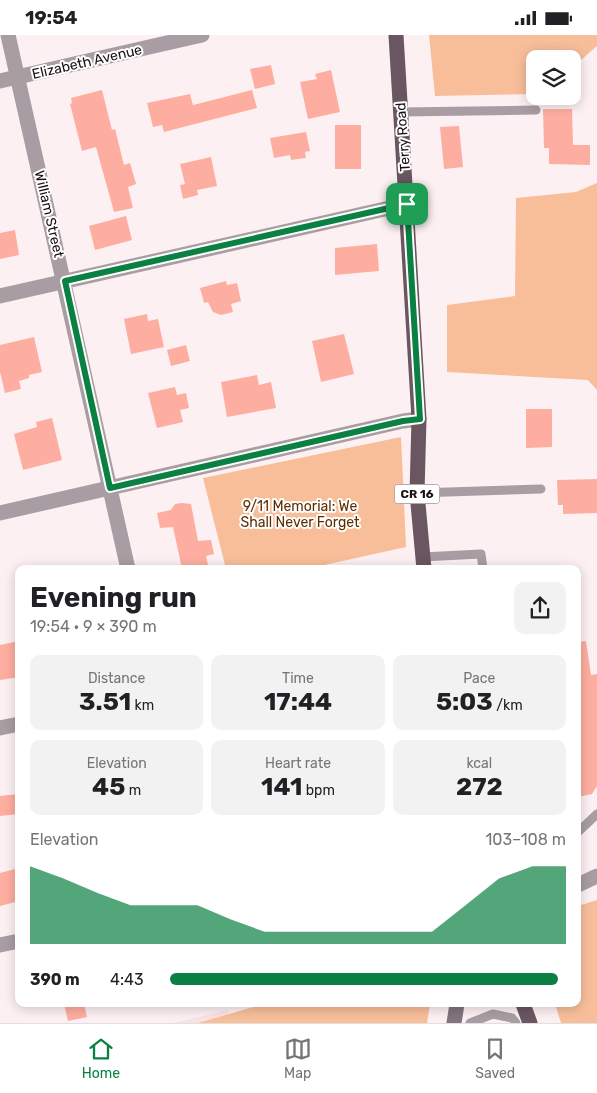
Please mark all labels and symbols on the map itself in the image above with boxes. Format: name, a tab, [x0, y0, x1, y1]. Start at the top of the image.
street label: Elizabeth Avenue	[30, 41, 144, 83]
street label: Terry Road	[392, 102, 414, 172]
street label: William Street	[31, 169, 67, 260]
pin	[386, 183, 428, 225]
road number: CR 16	[394, 484, 440, 503]
park label: 9/11 Memorial: We Shall Never Forget	[240, 498, 360, 531]

